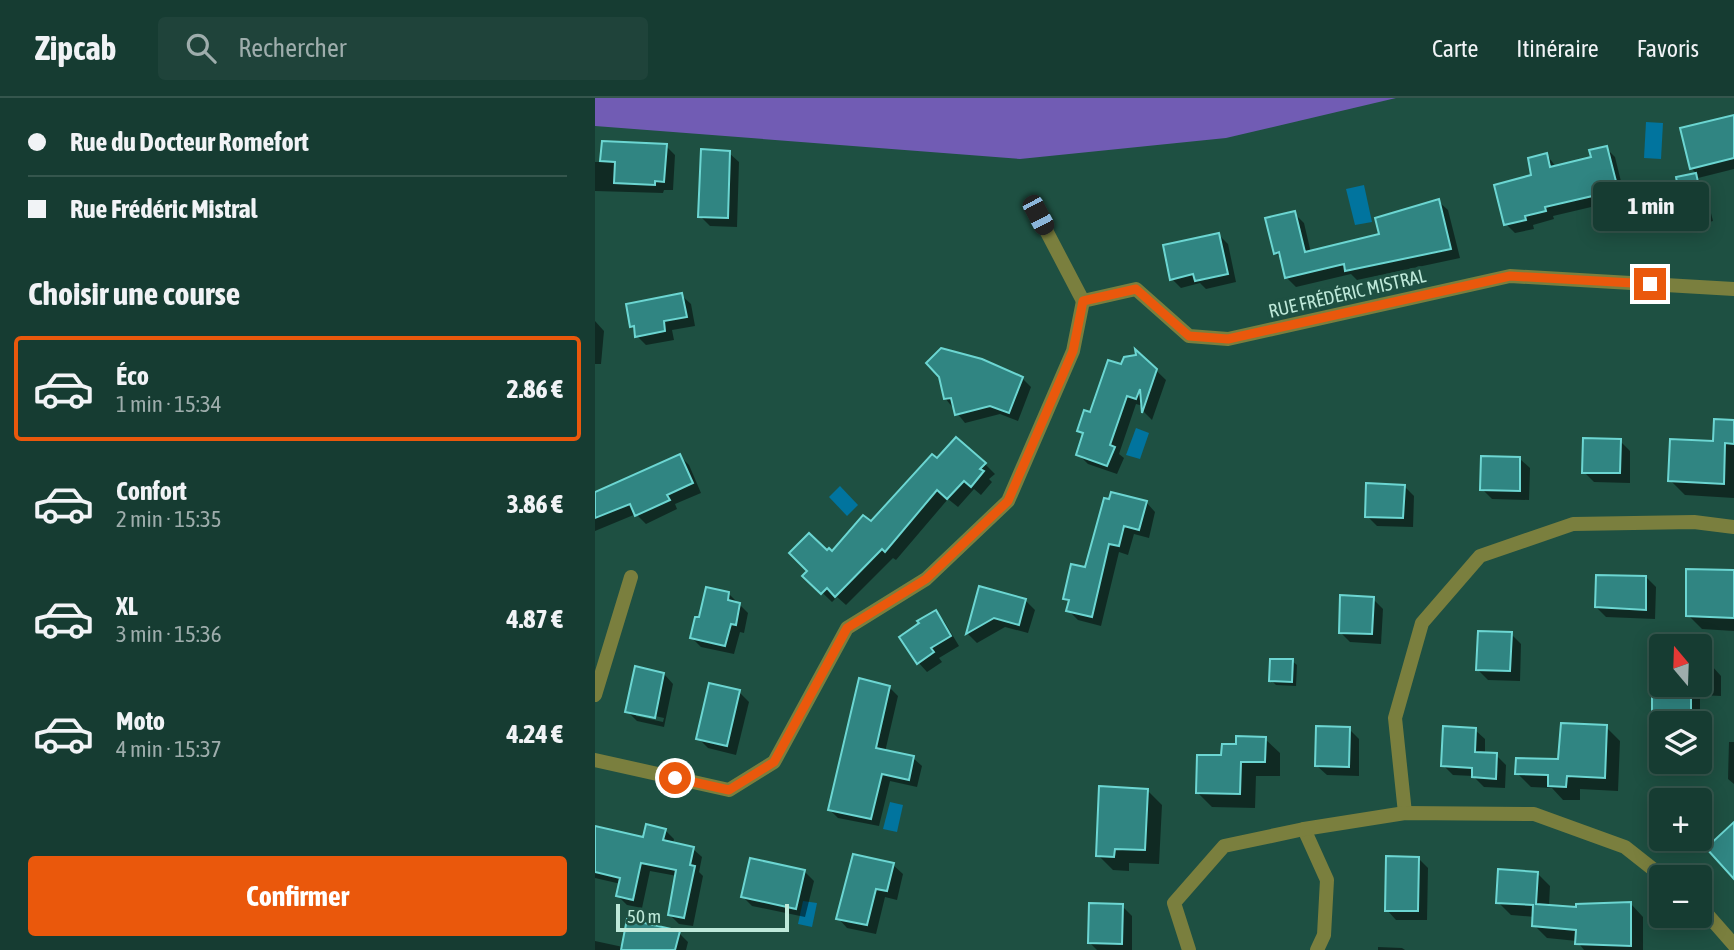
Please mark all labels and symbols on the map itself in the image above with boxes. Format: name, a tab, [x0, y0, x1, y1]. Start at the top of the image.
callout: 1 min	[1592, 183, 1708, 232]
car	[1019, 192, 1058, 238]
street label: RUE FRÉDÉRIC MISTRAL	[1266, 264, 1429, 322]
route end	[1634, 268, 1666, 300]
north arrow	[1649, 634, 1711, 696]
route start	[659, 762, 691, 794]
scale bar	[616, 901, 789, 933]

